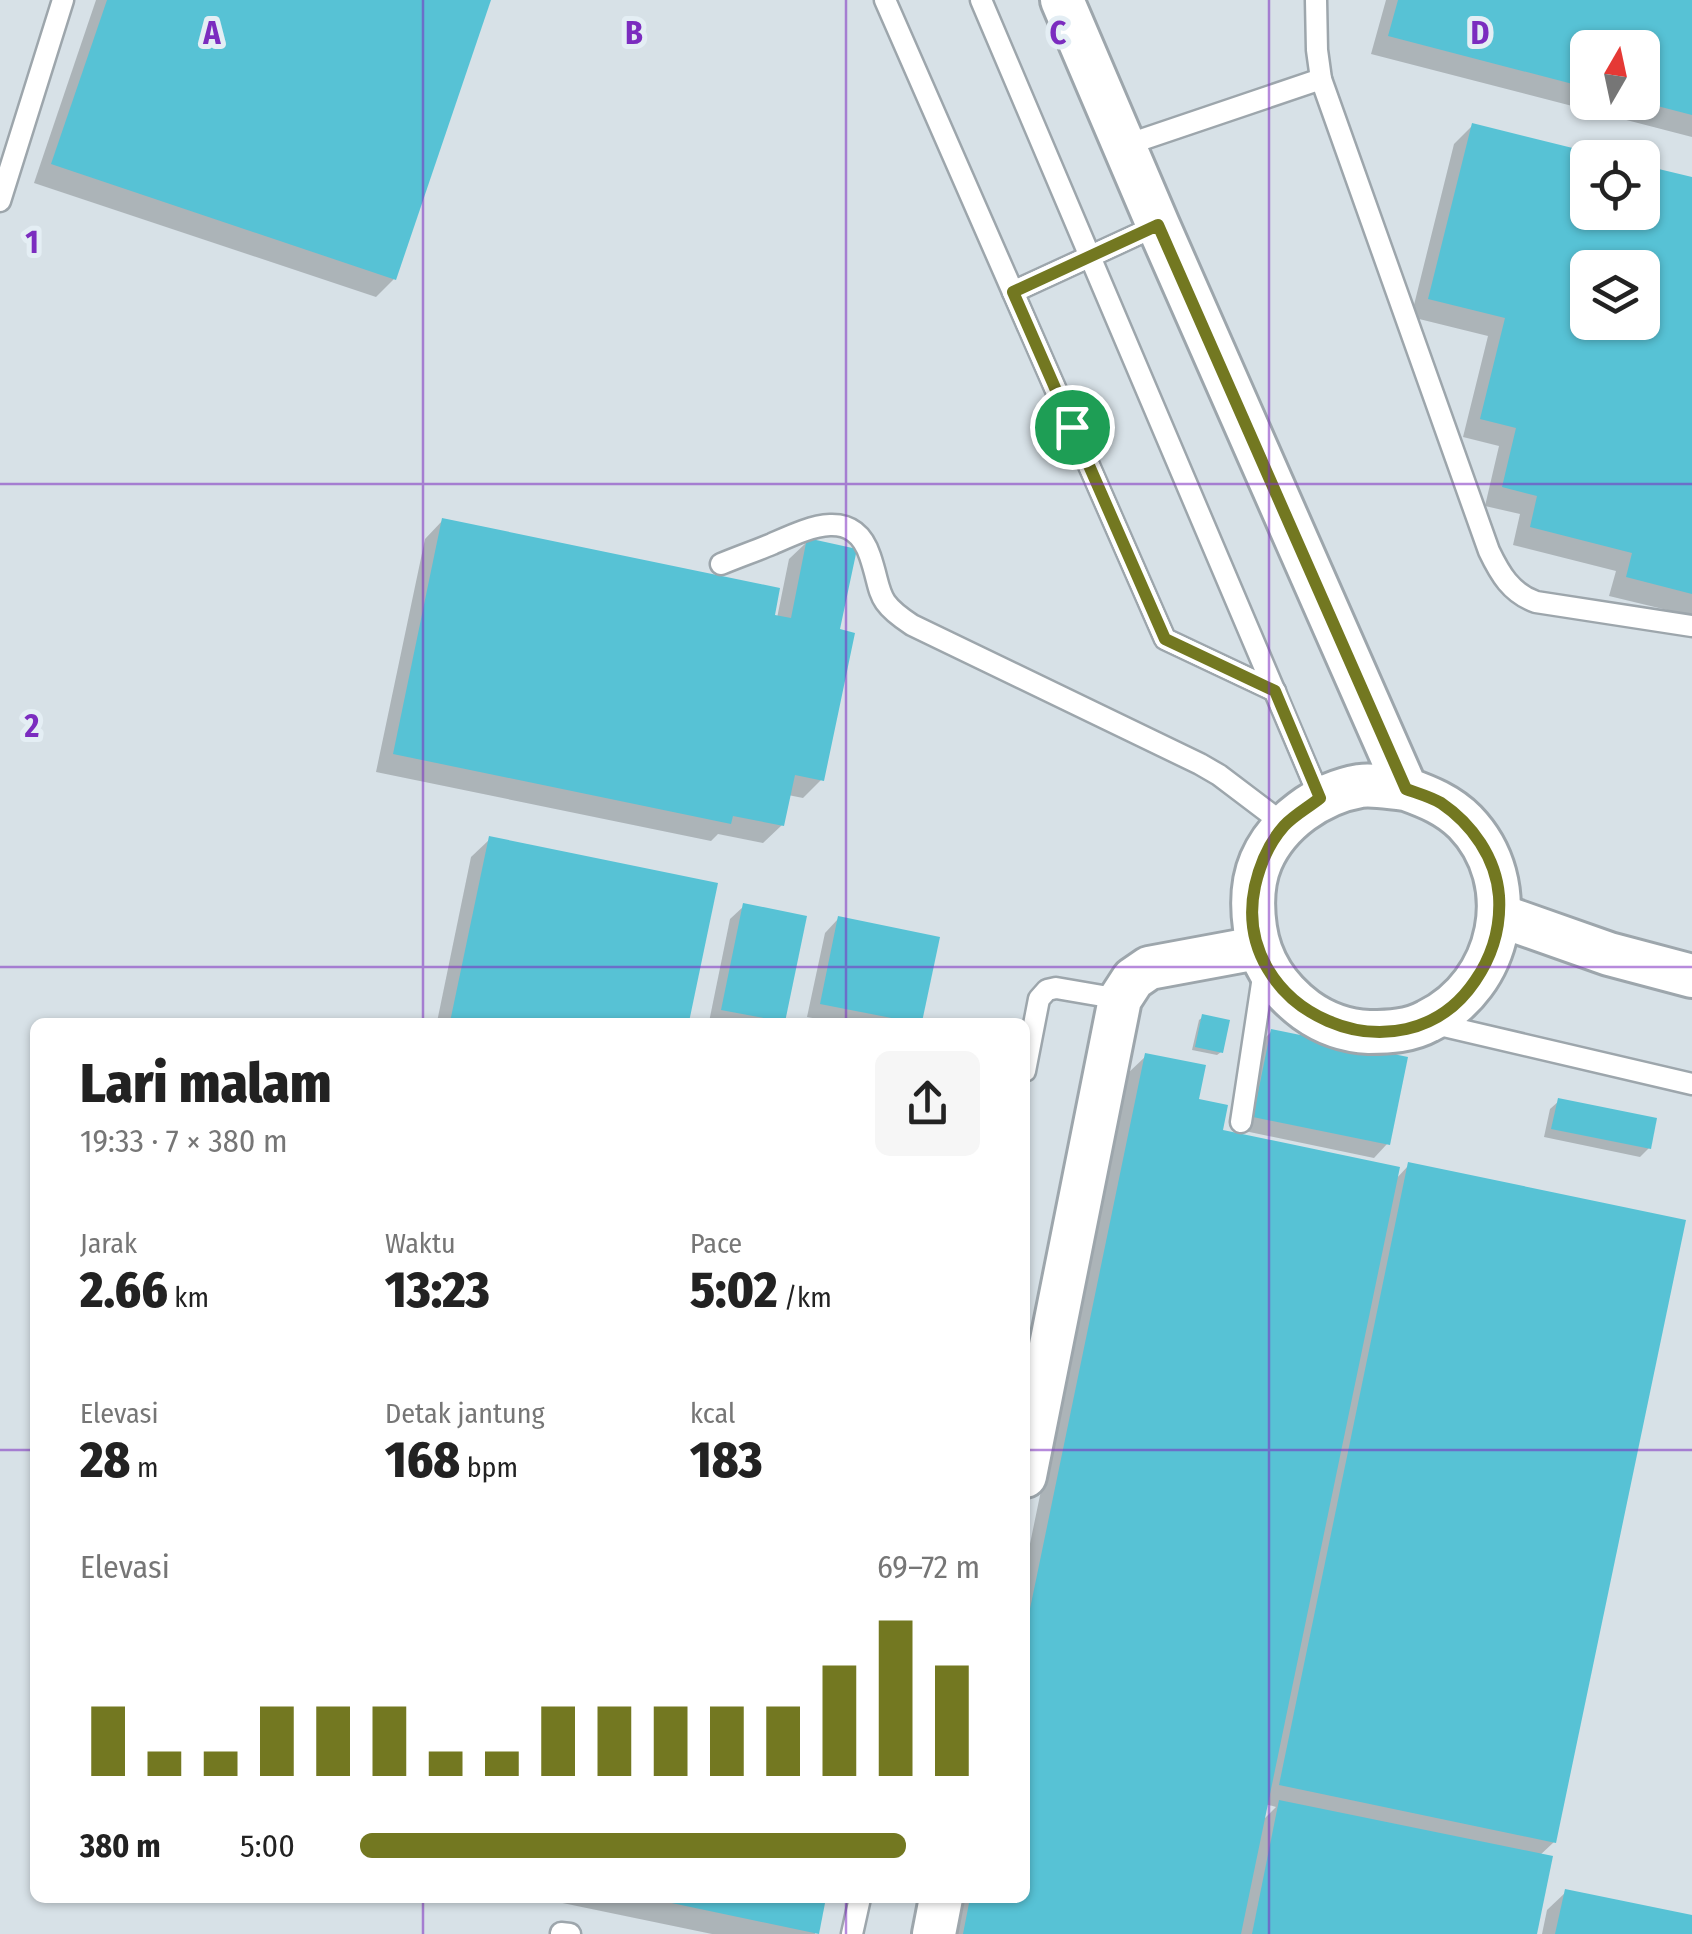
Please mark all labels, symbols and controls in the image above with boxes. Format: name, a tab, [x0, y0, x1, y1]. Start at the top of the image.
text: A	[202, 14, 221, 52]
text: B	[625, 14, 643, 52]
text: C	[1050, 14, 1067, 52]
text: D	[1470, 14, 1490, 52]
north arrow	[1570, 30, 1660, 120]
map controls	[1570, 30, 1660, 340]
button: locate	[1570, 140, 1660, 230]
text: 1	[25, 223, 39, 261]
button: layers	[1570, 250, 1660, 340]
pin	[1030, 385, 1115, 470]
icon: arrive	[1045, 400, 1100, 455]
text: 2	[24, 707, 40, 745]
text: Lari malam	[80, 1051, 332, 1117]
button: share	[875, 1051, 980, 1156]
text: 19:33 · 7 × 380 m	[80, 1122, 288, 1160]
text: Jarak	[80, 1227, 137, 1260]
text: Waktu	[385, 1227, 456, 1260]
text: Pace	[690, 1227, 742, 1260]
text: 2.66	[80, 1260, 168, 1320]
text: 13:23	[385, 1260, 490, 1320]
text: 5:02	[690, 1260, 777, 1320]
text: km	[168, 1281, 209, 1314]
text: /km	[777, 1281, 832, 1314]
text: Elevasi	[80, 1397, 159, 1430]
text: Detak jantung	[385, 1397, 545, 1430]
text: kcal	[690, 1397, 735, 1430]
text: 28	[80, 1430, 130, 1490]
text: 168	[385, 1430, 460, 1490]
text: 183	[690, 1430, 763, 1490]
text: m	[130, 1451, 158, 1484]
text: bpm	[460, 1451, 518, 1484]
text: Elevasi	[80, 1548, 170, 1586]
text: 69–72 m	[877, 1548, 980, 1586]
text: 380 m	[80, 1827, 161, 1865]
text: 5:00	[240, 1827, 295, 1865]

